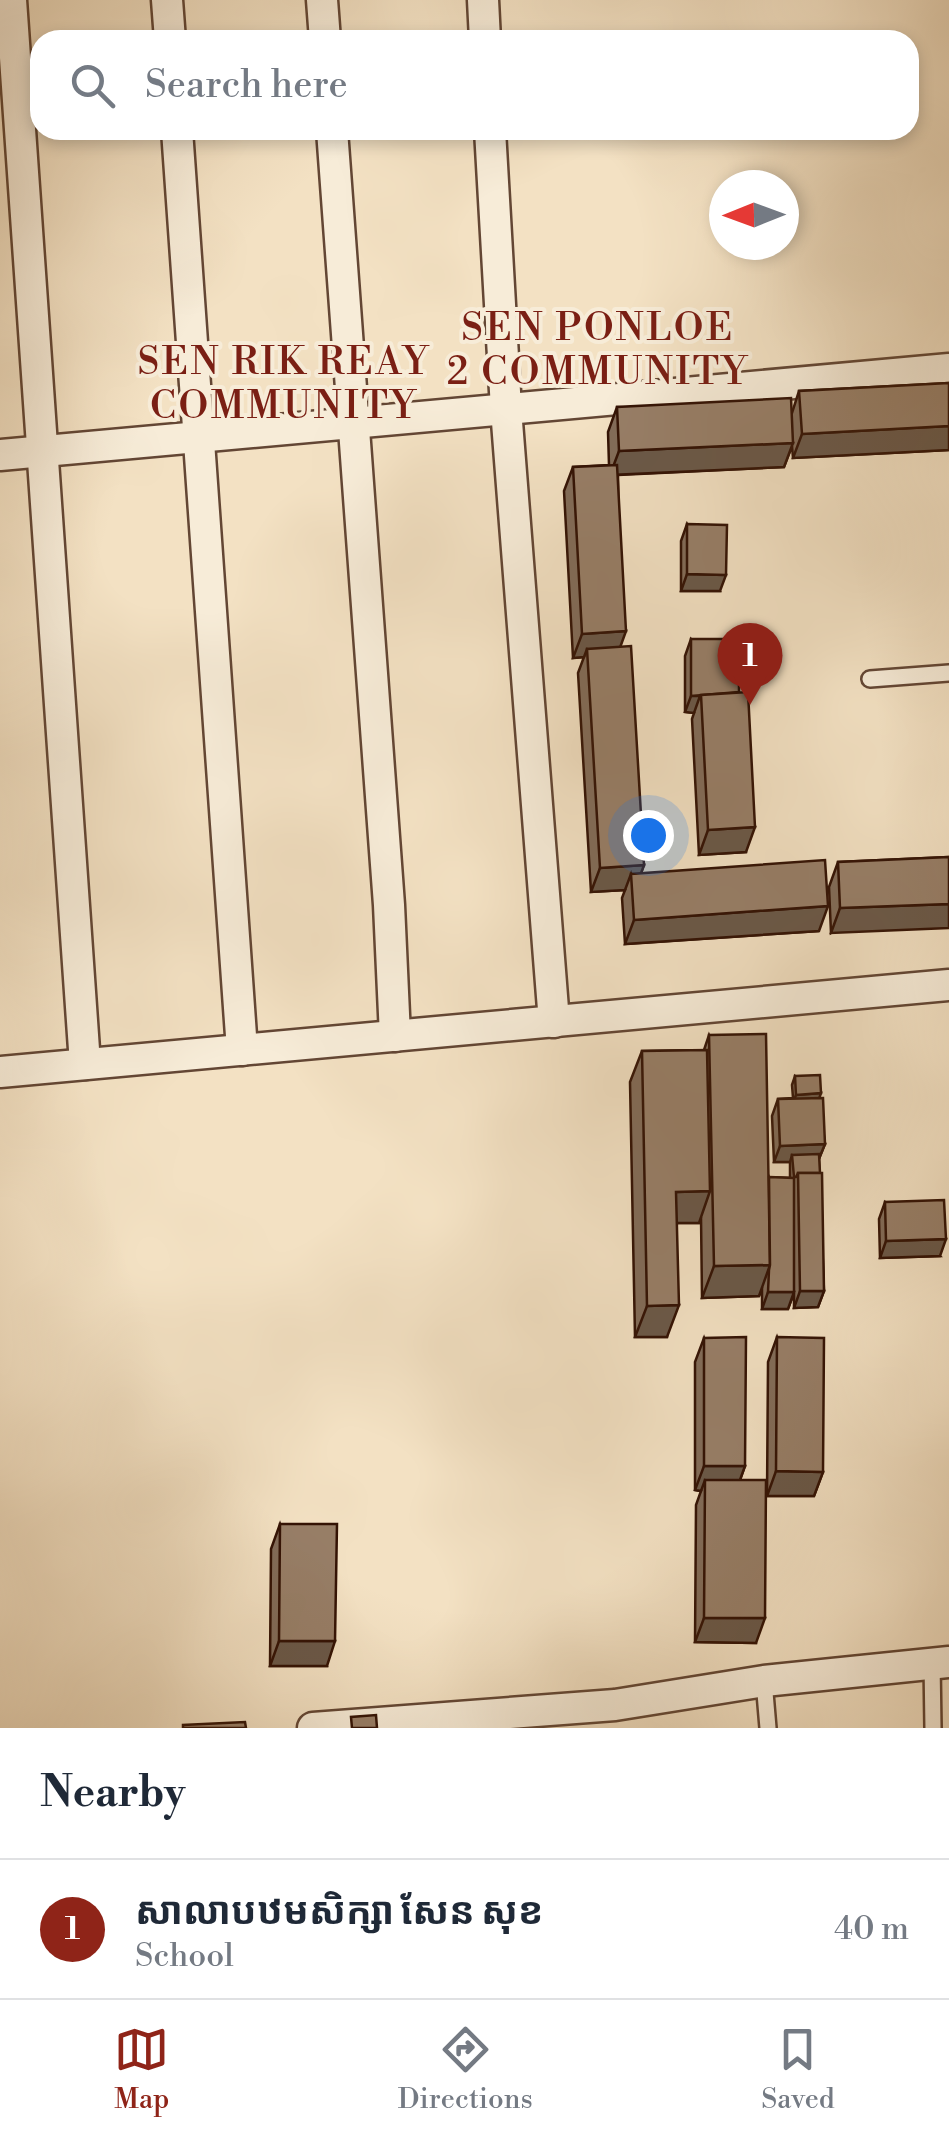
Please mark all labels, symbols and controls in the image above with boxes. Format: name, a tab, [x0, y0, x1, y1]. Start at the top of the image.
search box	[30, 30, 919, 140]
icon: search	[65, 58, 120, 113]
text: Search here	[145, 62, 348, 109]
north arrow	[709, 170, 799, 260]
district label: SEN PONLOE 2 COMMUNITY	[447, 305, 749, 396]
district label: SEN RIK REAY COMMUNITY	[138, 339, 431, 430]
pin: 1	[718, 622, 782, 705]
your location	[623, 810, 674, 861]
text: Nearby	[40, 1767, 185, 1820]
text: សាលាបឋមសិក្សា សែន សុខ	[135, 1889, 544, 1936]
text: 1	[65, 1909, 80, 1949]
text: 40 m	[834, 1909, 909, 1949]
text: School	[135, 1936, 234, 1976]
tab: Map	[114, 2022, 169, 2117]
tab: Directions	[398, 2022, 533, 2117]
tab: Saved	[761, 2022, 835, 2117]

